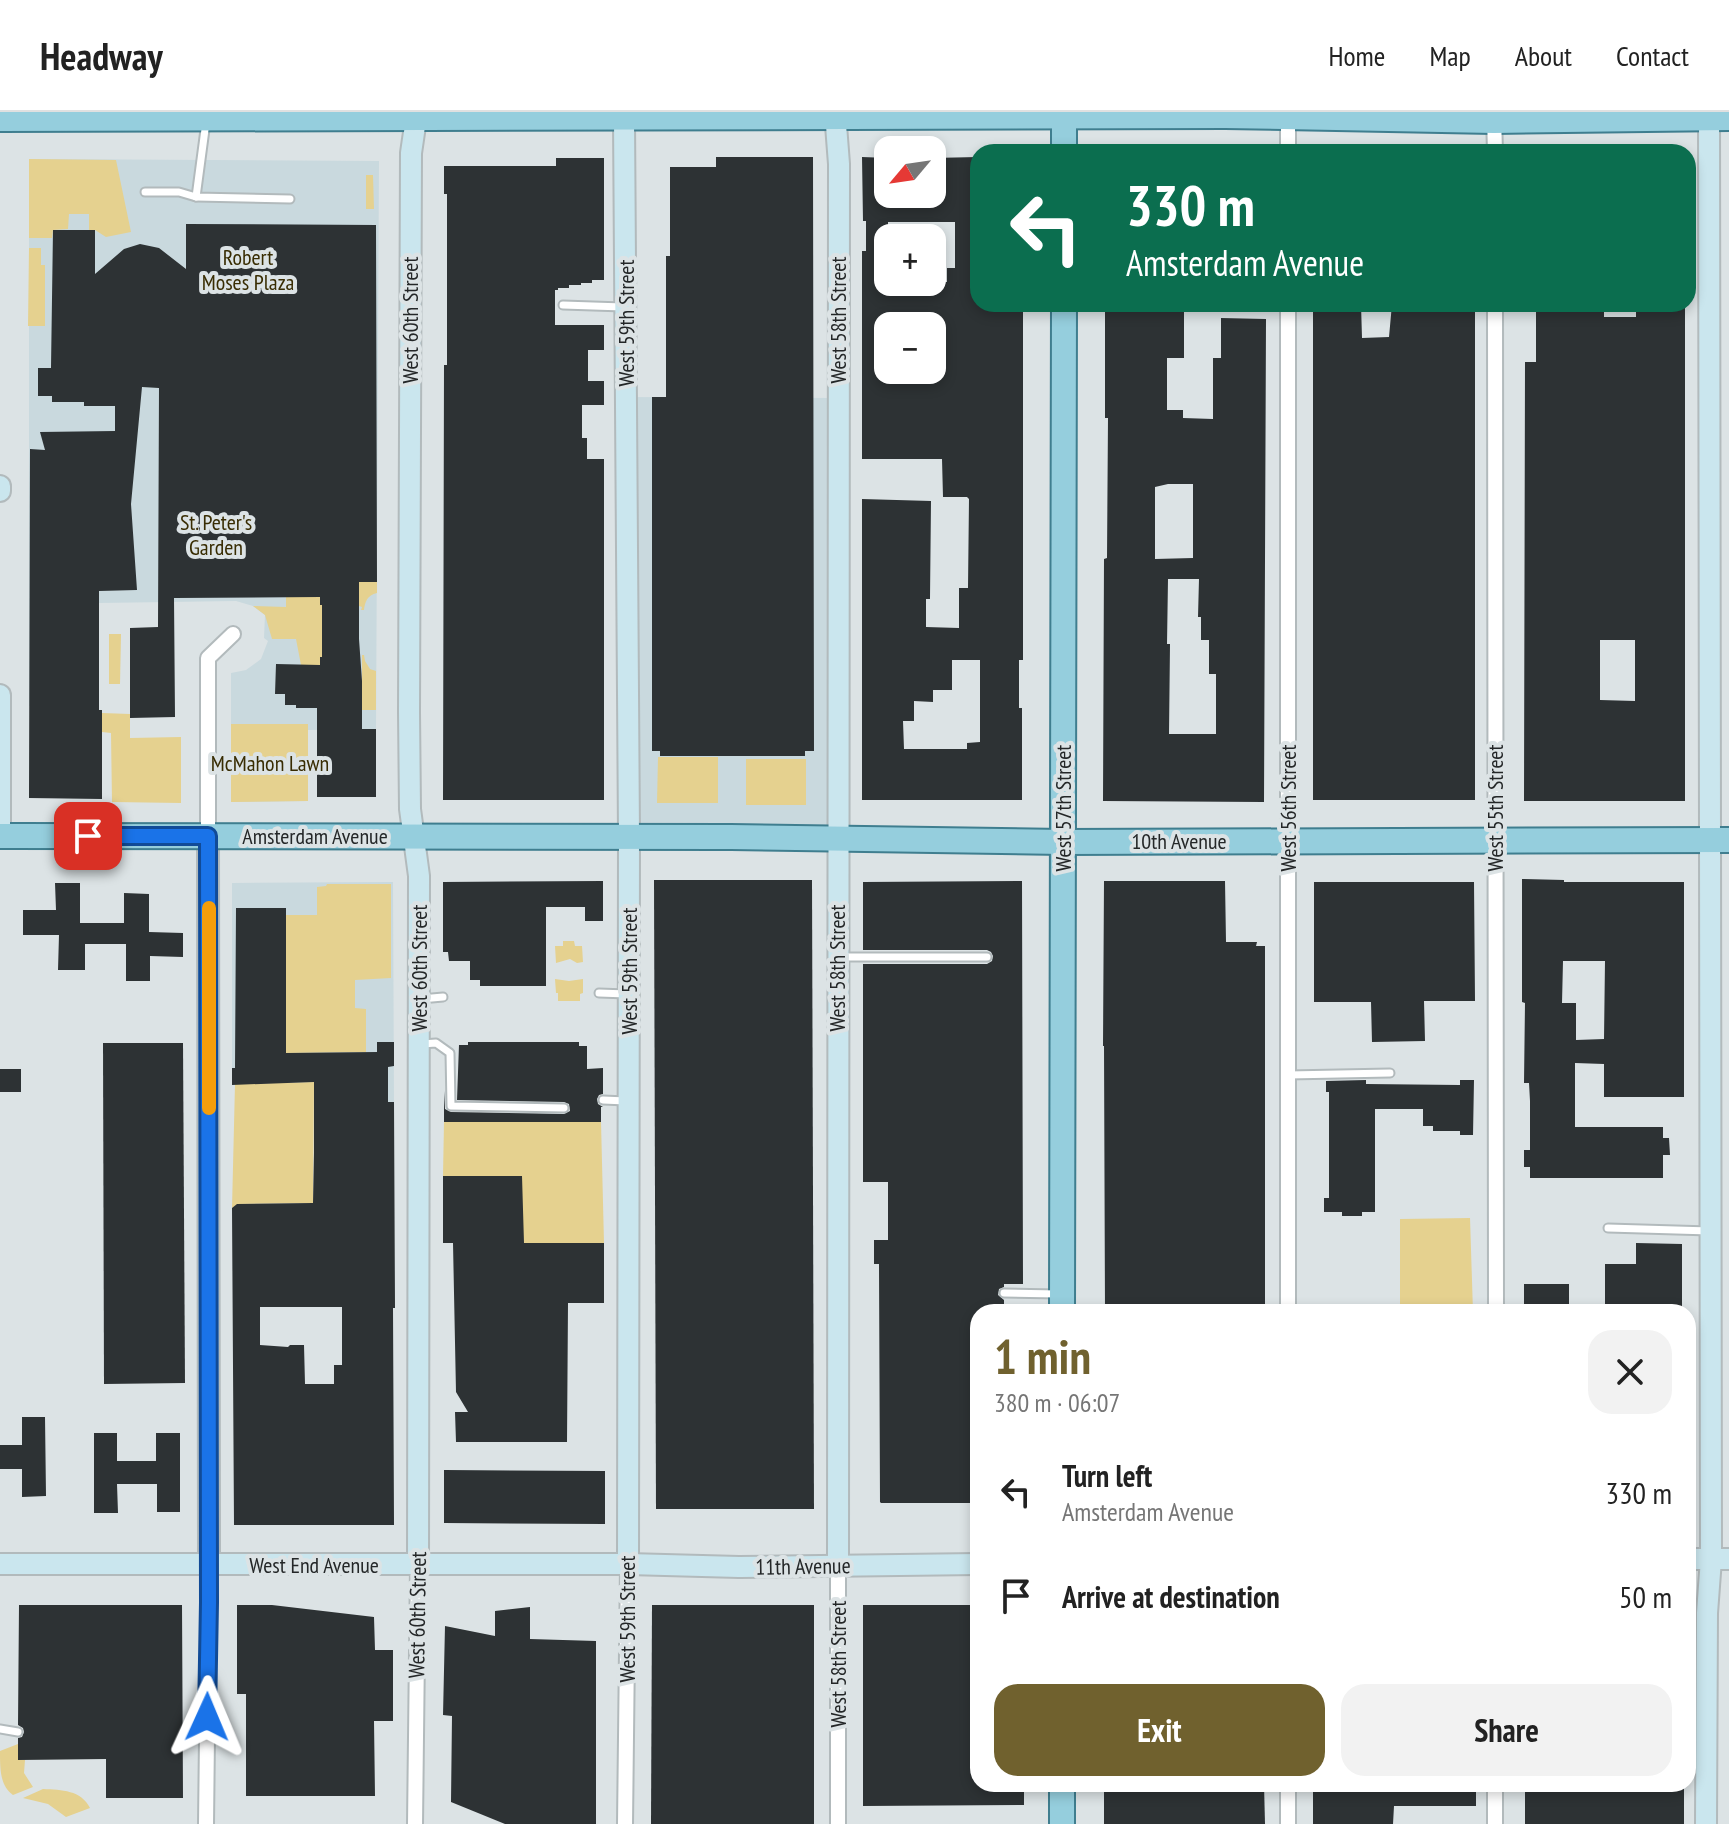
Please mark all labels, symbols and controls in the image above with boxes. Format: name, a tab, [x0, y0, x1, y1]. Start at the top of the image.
text: Headway	[40, 31, 163, 80]
text: Home	[1329, 37, 1385, 74]
text: Map	[1429, 37, 1471, 74]
text: About	[1515, 37, 1572, 74]
text: Contact	[1616, 37, 1689, 74]
north arrow	[874, 136, 946, 208]
map controls	[874, 136, 946, 384]
text: 330 m	[1126, 169, 1255, 241]
icon: left	[994, 176, 1098, 280]
button: +	[874, 224, 946, 296]
text: Amsterdam Avenue	[1126, 239, 1364, 286]
park label: Robert Moses Plaza	[202, 243, 294, 296]
street label: West 60th Street	[396, 257, 424, 383]
street label: West 58th Street	[824, 257, 852, 383]
street label: West 59th Street	[612, 260, 640, 386]
button: −	[874, 312, 946, 384]
park label: St. Peter's Garden	[180, 508, 252, 561]
street label: West 57th Street	[1049, 745, 1077, 871]
street label: West 56th Street	[1274, 745, 1302, 871]
street label: West 55th Street	[1481, 745, 1509, 871]
park label: McMahon Lawn	[211, 749, 329, 777]
pin	[54, 802, 122, 870]
icon: arrive	[66, 814, 110, 858]
street label: Amsterdam Avenue	[242, 822, 388, 850]
street label: 10th Avenue	[1131, 827, 1227, 855]
street label: West 60th Street	[405, 905, 433, 1031]
street label: West 58th Street	[823, 905, 851, 1031]
street label: West 59th Street	[615, 908, 643, 1034]
text: 1 min	[994, 1325, 1091, 1387]
button: close	[1588, 1330, 1672, 1414]
text: 380 m · 06:07	[994, 1386, 1120, 1419]
text: Turn left	[1062, 1456, 1152, 1495]
icon: left	[994, 1470, 1038, 1514]
text: 330 m	[1606, 1473, 1672, 1512]
text: Amsterdam Avenue	[1062, 1495, 1234, 1528]
street label: West End Avenue	[249, 1551, 379, 1579]
street label: West 60th Street	[402, 1551, 432, 1679]
street label: 11th Avenue	[755, 1551, 851, 1581]
street label: West 59th Street	[613, 1556, 641, 1682]
icon: arrive	[994, 1574, 1038, 1618]
text: Arrive at destination	[1062, 1577, 1280, 1616]
text: 50 m	[1619, 1577, 1672, 1616]
street label: West 58th Street	[824, 1601, 852, 1727]
position arrow	[165, 1675, 249, 1759]
button: Exit	[994, 1684, 1325, 1776]
button: Share	[1341, 1684, 1672, 1776]

